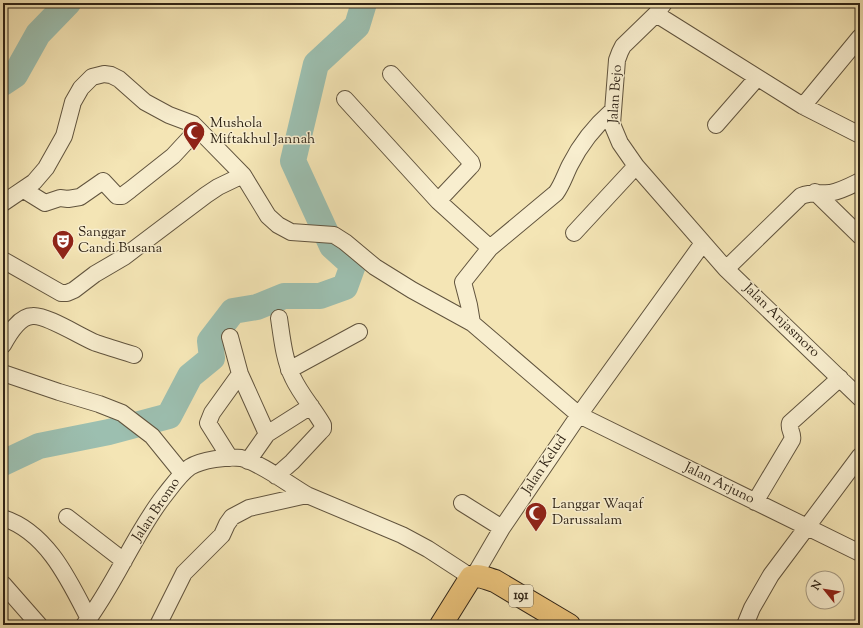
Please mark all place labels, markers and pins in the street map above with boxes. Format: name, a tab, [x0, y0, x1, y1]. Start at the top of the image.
place label: Mushola Miftakhul Jannah	[210, 114, 315, 150]
mosque icon: Mushola Miftakhul Jannah	[181, 119, 207, 152]
place label: Sanggar Candi Busana	[78, 223, 163, 259]
theatre icon: Sanggar Candi Busana	[50, 228, 76, 261]
place label: Langgar Waqaf Darussalam	[552, 495, 644, 531]
mosque icon: Langgar Waqaf Darussalam	[523, 500, 549, 533]

